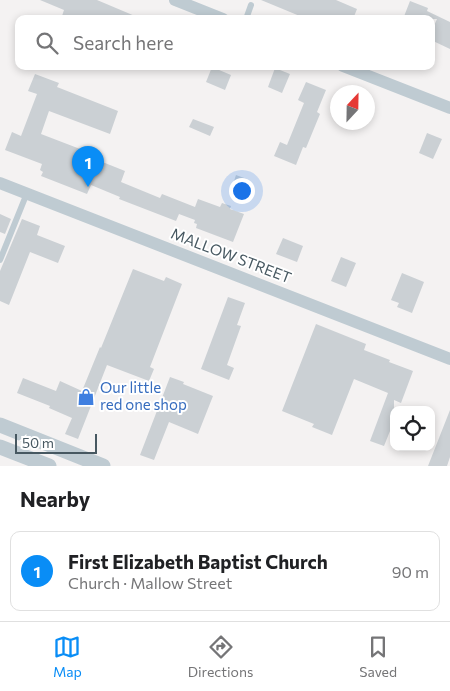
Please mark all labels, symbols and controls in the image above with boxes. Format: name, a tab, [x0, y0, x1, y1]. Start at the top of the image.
search box	[15, 15, 435, 70]
icon: search	[33, 29, 61, 57]
text: Search here	[73, 31, 173, 54]
north arrow	[330, 85, 375, 130]
pin: 1	[72, 146, 104, 187]
your location	[229, 178, 255, 204]
street label: MALLOW STREET	[169, 224, 294, 286]
place label: Our little red one shop	[100, 378, 187, 413]
shop icon: Our little red one shop	[76, 387, 96, 407]
map controls	[390, 406, 435, 451]
button: locate	[390, 406, 435, 451]
scale bar	[15, 431, 98, 454]
text: 50 m	[22, 434, 54, 451]
text: Nearby	[20, 486, 90, 511]
text: First Elizabeth Baptist Church	[68, 550, 328, 573]
text: 1	[33, 562, 41, 581]
text: 90 m	[392, 562, 429, 581]
text: Church · Mallow Street	[68, 573, 232, 592]
tab: Map	[53, 633, 82, 680]
tab: Directions	[188, 633, 253, 680]
tab: Saved	[359, 633, 397, 680]

